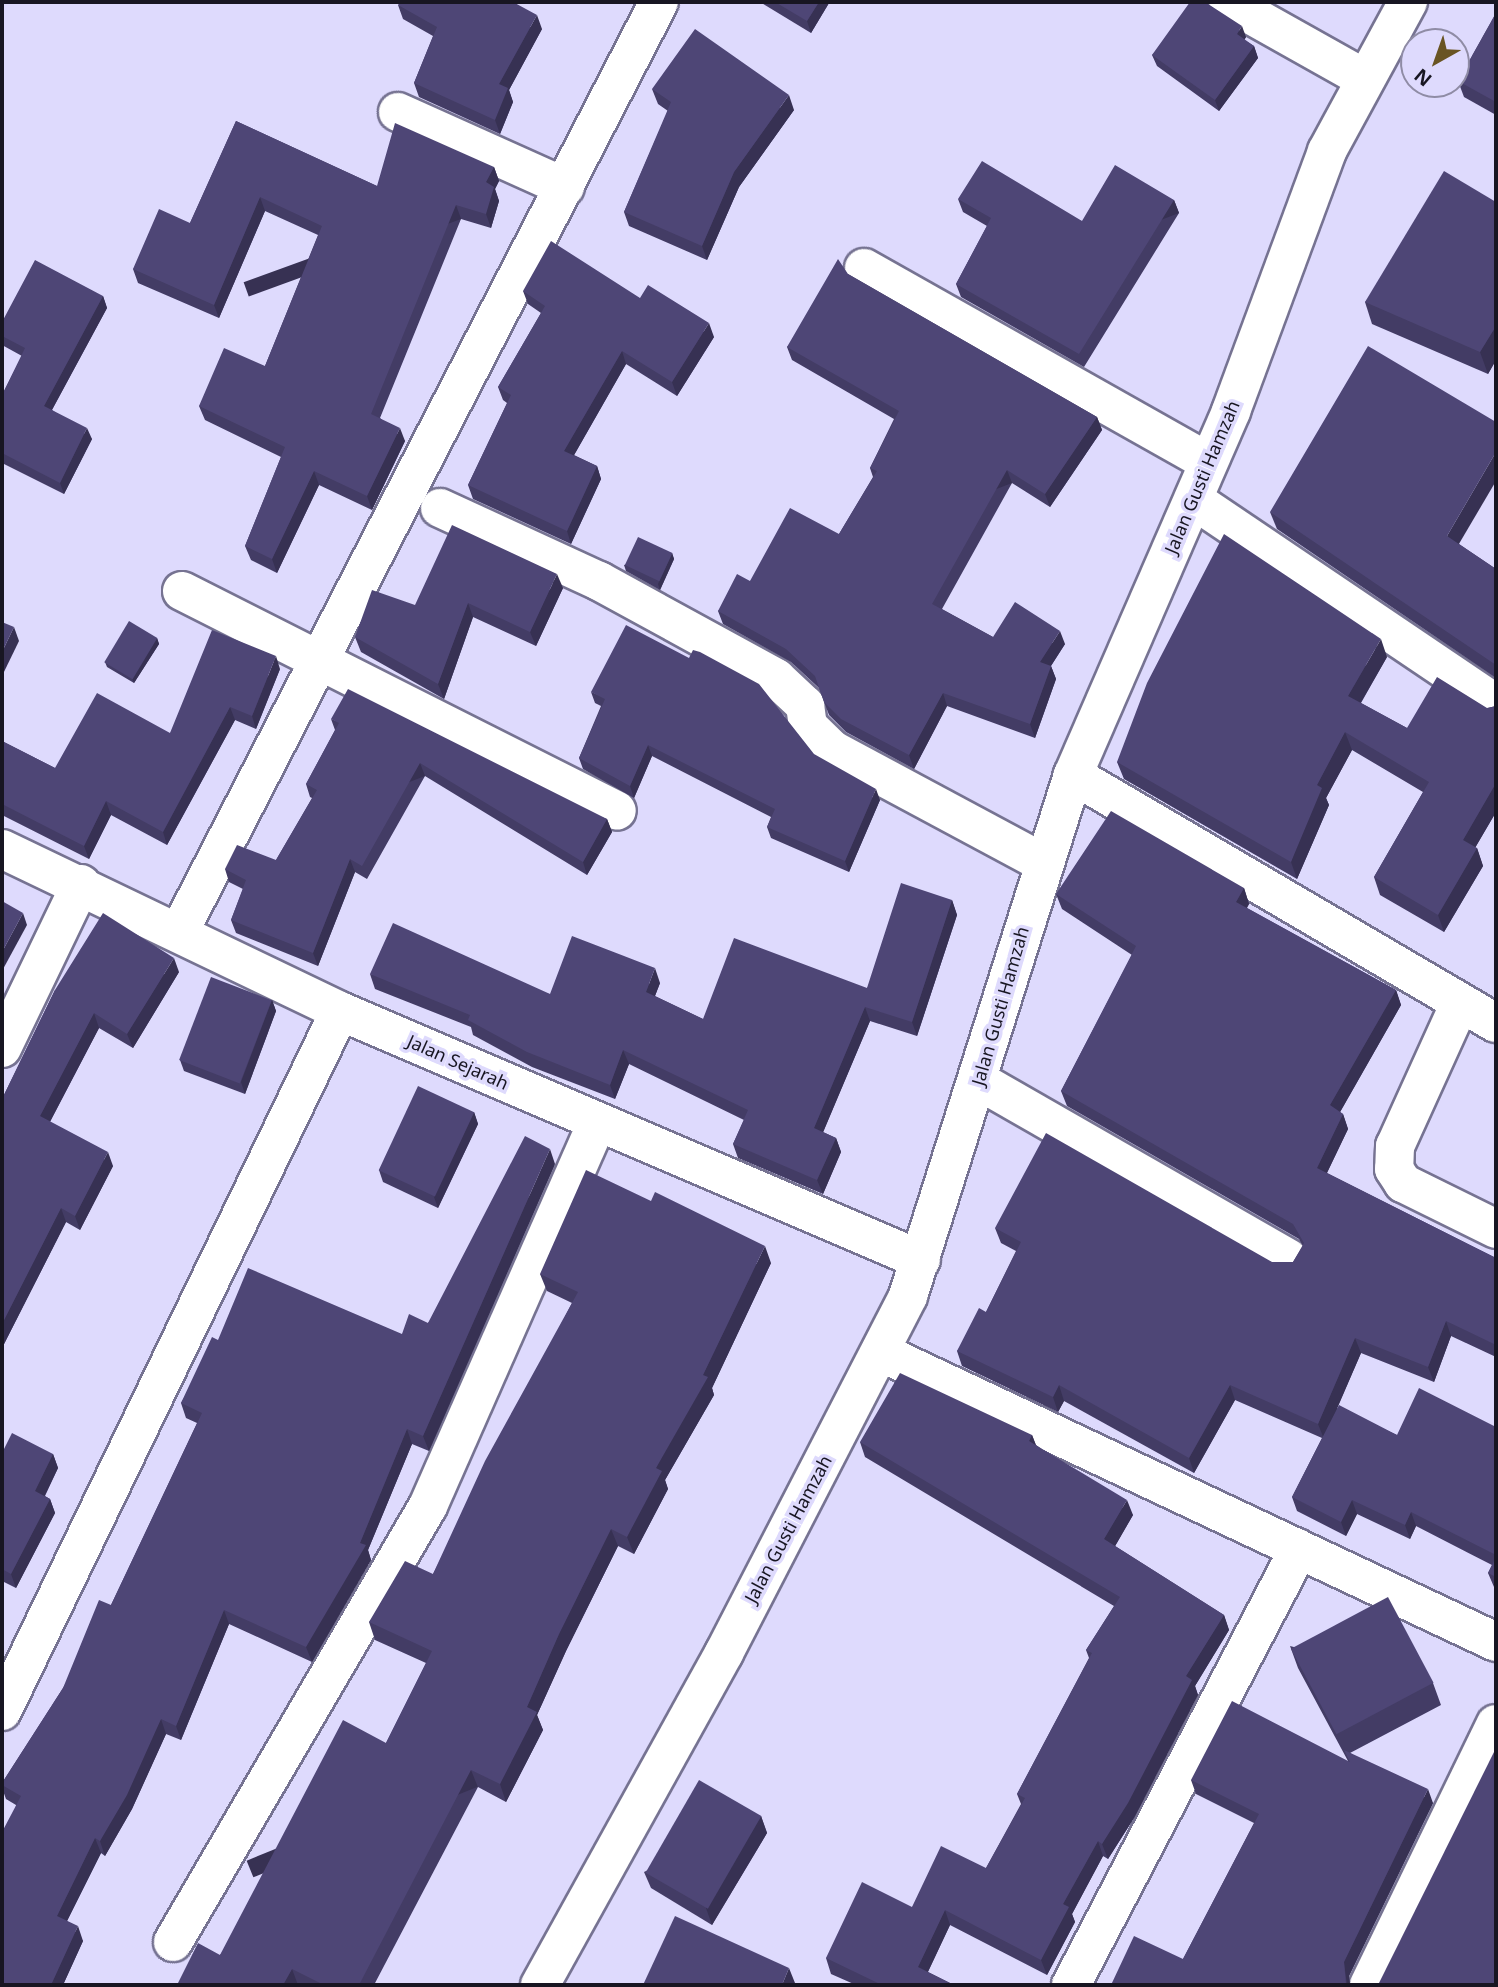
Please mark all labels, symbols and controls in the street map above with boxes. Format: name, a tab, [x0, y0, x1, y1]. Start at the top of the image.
north arrow	[1400, 28, 1470, 98]
text: N	[1409, 63, 1437, 92]
street label: Jalan Gusti Hamzah	[1160, 397, 1244, 557]
street label: Jalan Gusti Hamzah	[967, 924, 1033, 1088]
street label: Jalan Sejarah	[404, 1030, 512, 1094]
street label: Jalan Gusti Hamzah	[740, 1451, 836, 1607]

